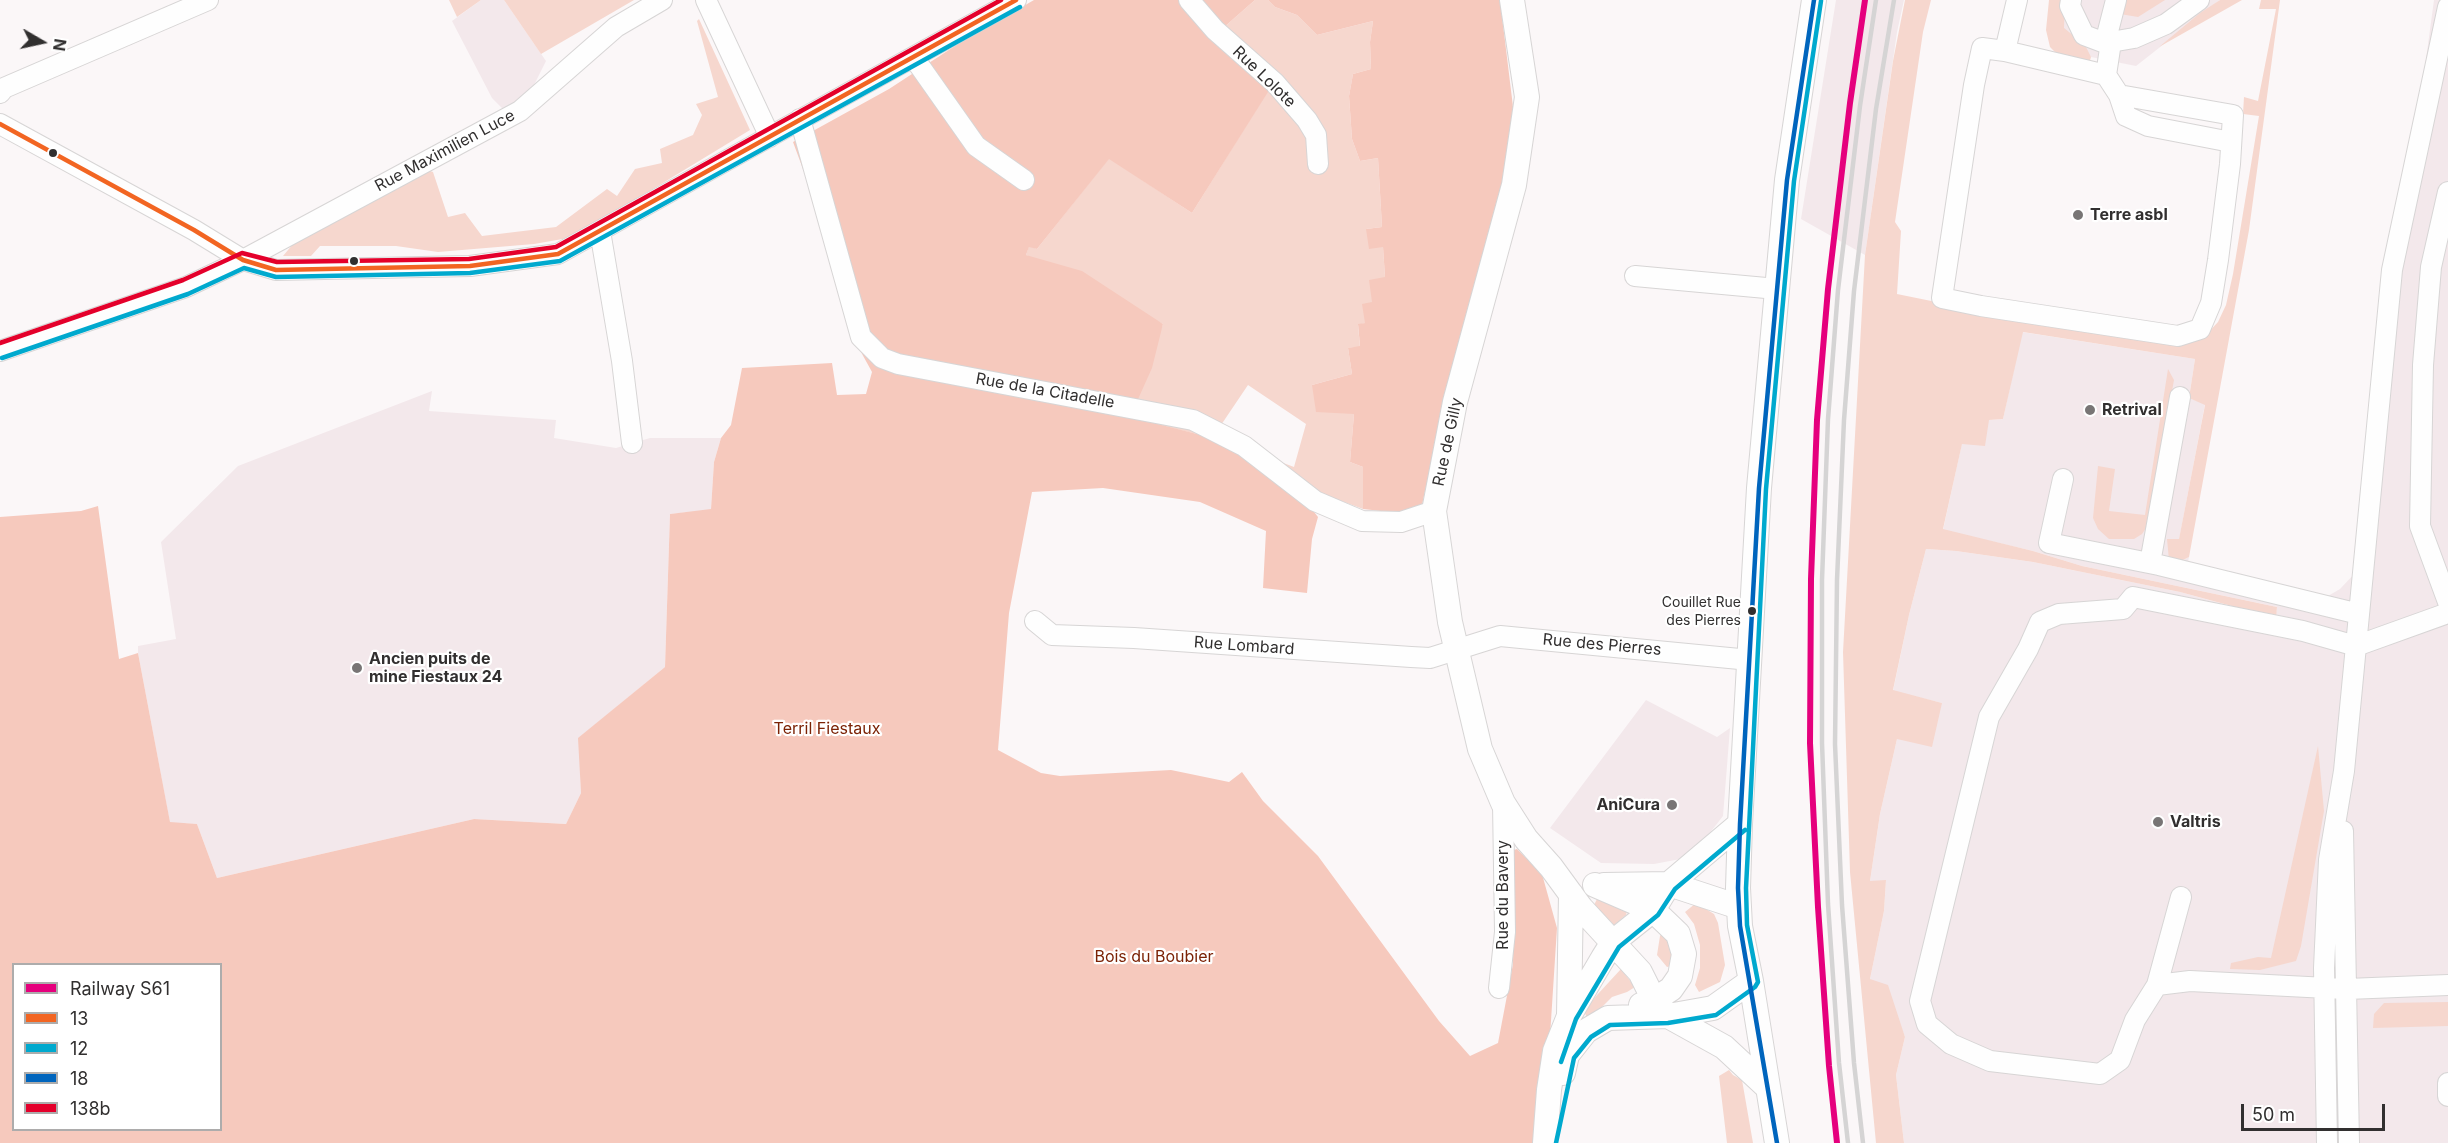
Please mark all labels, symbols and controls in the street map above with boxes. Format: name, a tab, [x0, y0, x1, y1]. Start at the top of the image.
north arrow	[12, 12, 72, 72]
text: N	[49, 37, 71, 52]
street label: Rue Lolote	[1229, 42, 1299, 112]
street label: Rue Maximilien Luce	[372, 106, 518, 196]
unlabelled marker	[47, 147, 59, 159]
place label: Terre asbl	[2090, 205, 2168, 225]
marker: Terre asbl	[2071, 208, 2085, 222]
unlabelled marker	[348, 255, 360, 267]
street label: Rue de la Citadelle	[974, 369, 1116, 413]
street label: Rue de Gilly	[1429, 396, 1467, 488]
place label: Retrival	[2102, 400, 2162, 420]
marker: Retrival	[2083, 403, 2097, 417]
place label: Couillet Rue des Pierres	[1662, 595, 1741, 628]
marker: Couillet Rue des Pierres	[1746, 605, 1758, 617]
street label: Rue des Pierres	[1542, 630, 1662, 660]
street label: Rue Lombard	[1193, 633, 1295, 659]
place label: Ancien puits de mine Fiestaux 24	[369, 649, 502, 687]
marker: Ancien puits de mine Fiestaux 24	[350, 661, 364, 675]
park label: Terril Fiestaux	[774, 719, 880, 739]
place label: AniCura	[1596, 795, 1660, 815]
marker: AniCura	[1665, 798, 1679, 812]
place label: Valtris	[2170, 812, 2221, 832]
marker: Valtris	[2151, 815, 2165, 829]
street label: Rue du Bavery	[1493, 840, 1513, 950]
park label: Bois du Boubier	[1094, 947, 1214, 967]
legend	[12, 963, 222, 1131]
text: Railway S61	[70, 978, 170, 999]
text: 13	[70, 1008, 88, 1029]
text: 12	[70, 1038, 88, 1059]
text: 18	[70, 1068, 88, 1089]
scale bar	[2244, 1092, 2388, 1130]
text: 138b	[70, 1098, 111, 1119]
text: 50 m	[2252, 1104, 2295, 1125]

